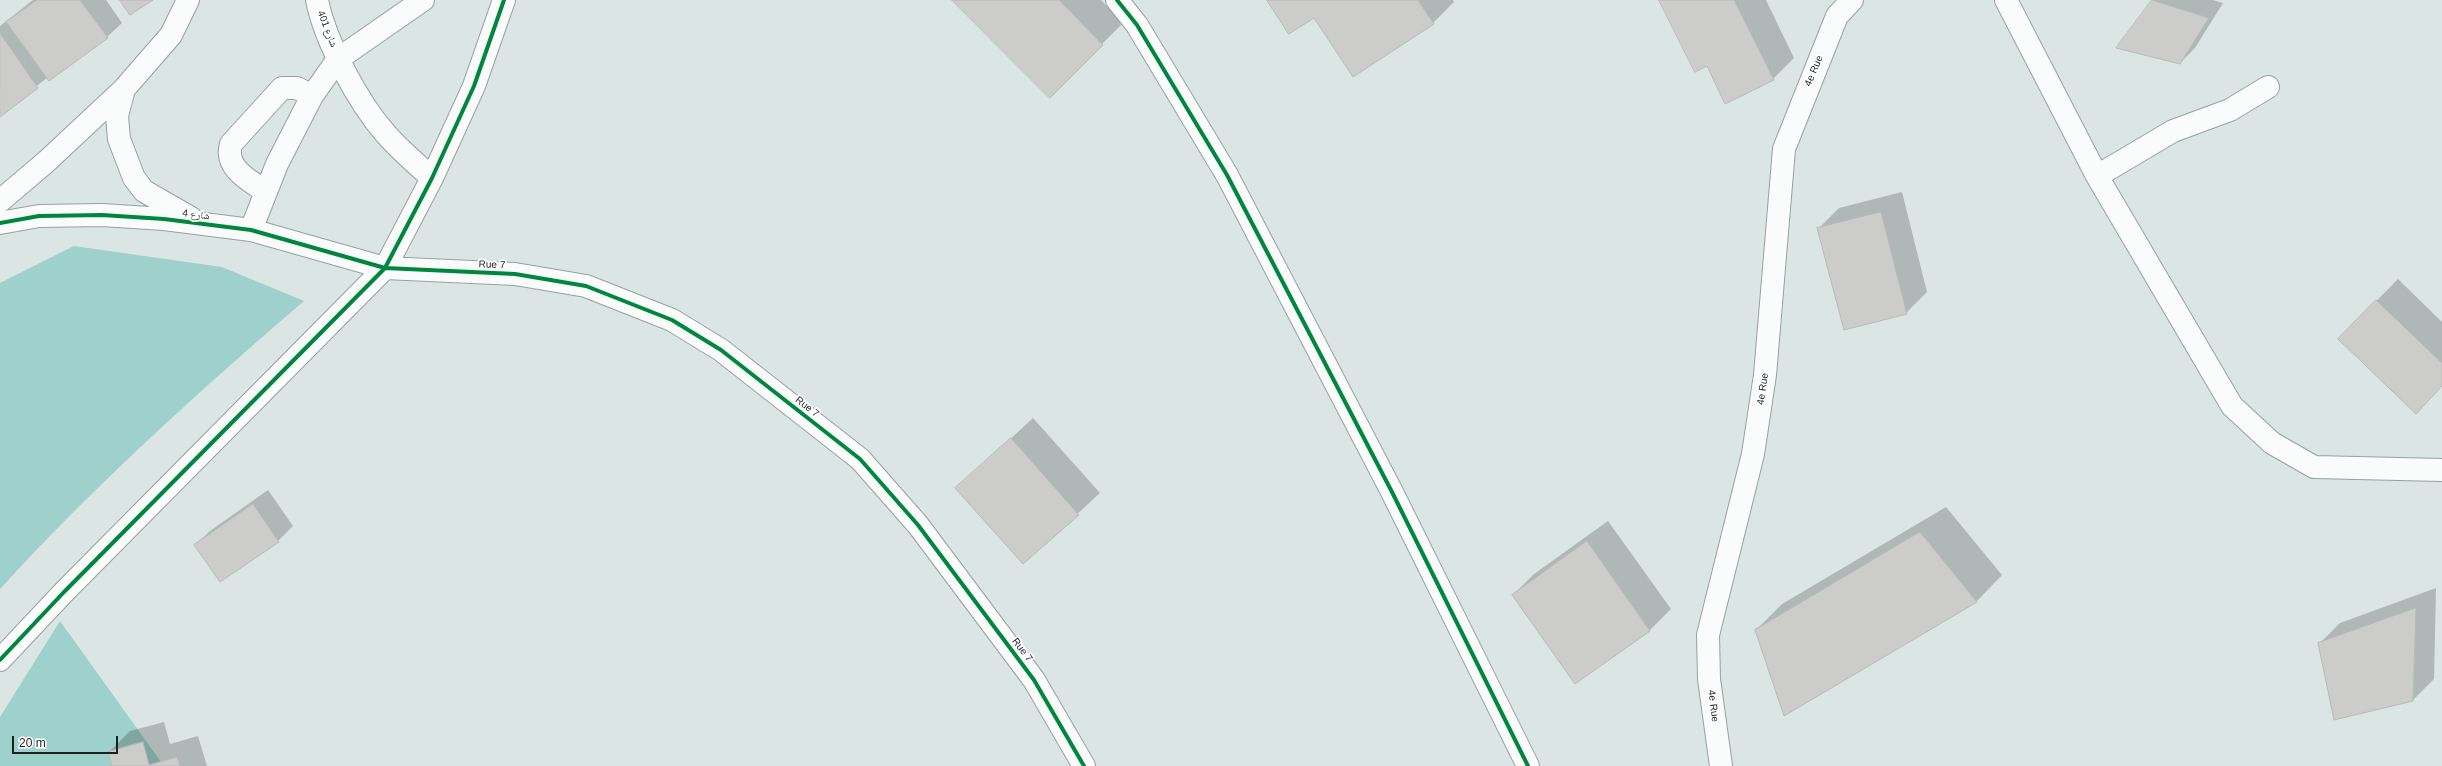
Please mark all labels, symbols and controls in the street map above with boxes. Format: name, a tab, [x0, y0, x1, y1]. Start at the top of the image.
street label: شارع 401	[315, 9, 339, 49]
street label: 4e Rue	[1802, 54, 1826, 88]
street label: شارع 4	[182, 207, 210, 223]
street label: Rue 7	[478, 259, 506, 271]
street label: 4e Rue	[1755, 372, 1771, 406]
street label: Rue 7	[793, 394, 821, 420]
street label: Rue 7	[1009, 636, 1035, 664]
street label: 4e Rue	[1705, 689, 1721, 723]
scale bar	[14, 728, 120, 754]
text: 20 m	[19, 736, 46, 750]

